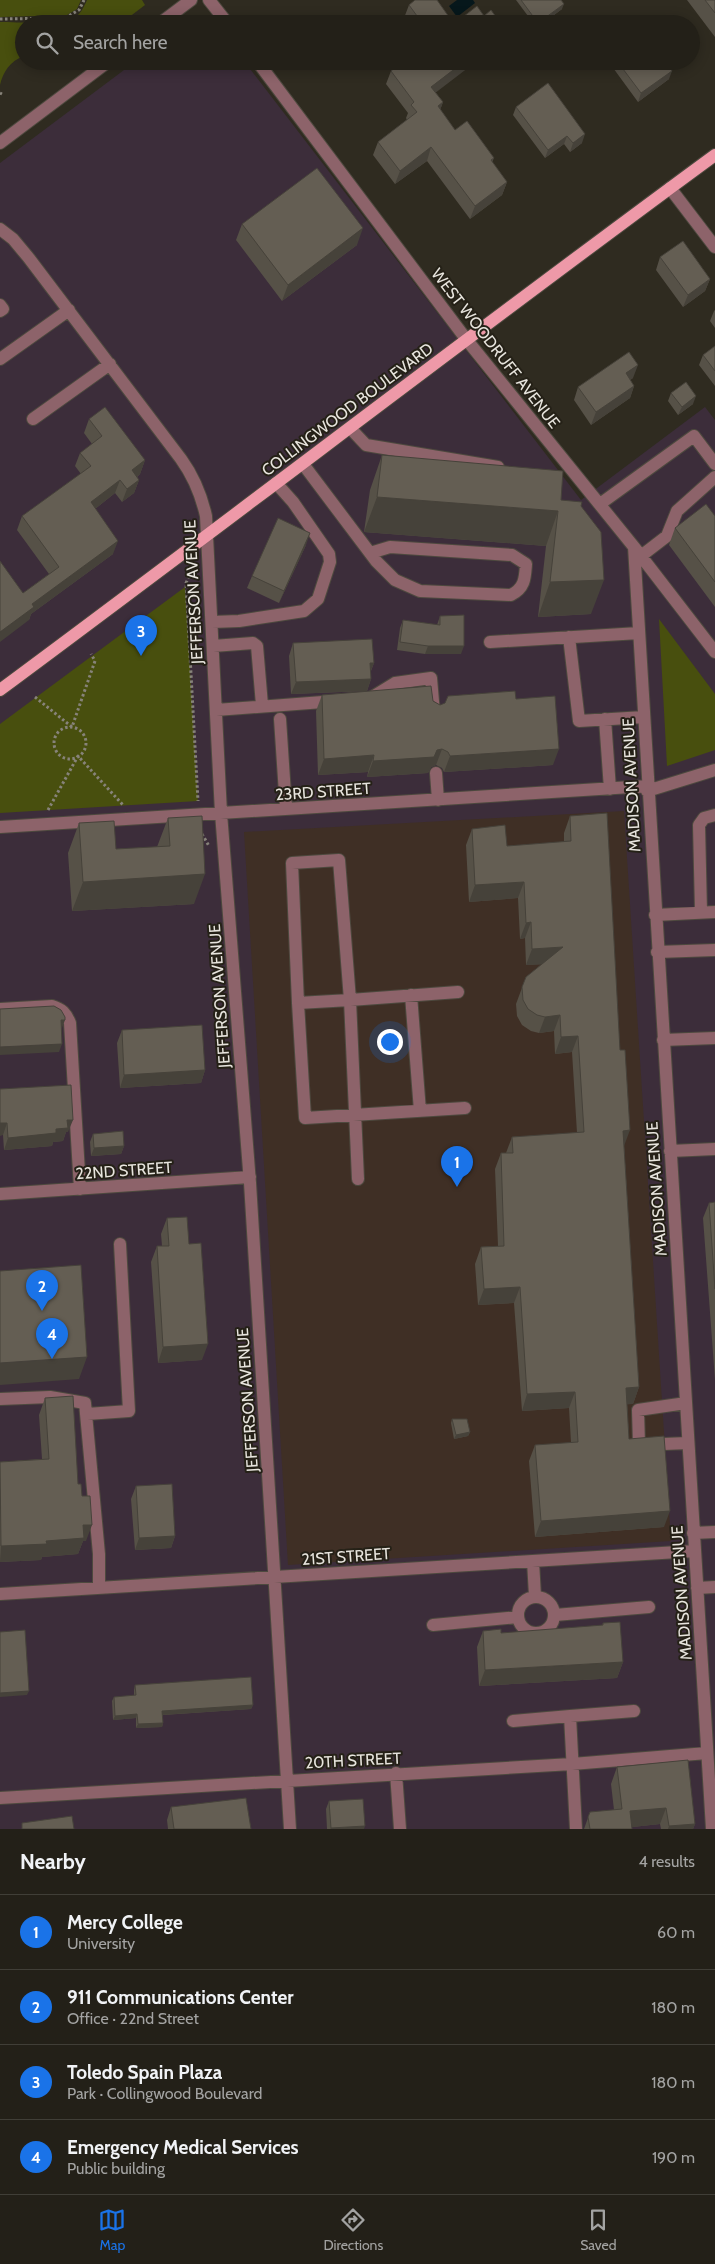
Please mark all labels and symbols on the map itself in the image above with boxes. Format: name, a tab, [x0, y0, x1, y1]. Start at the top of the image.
street label: WEST WOODRUFF AVENUE	[427, 265, 564, 432]
street label: COLLINGWOOD BOULEVARD	[258, 339, 437, 480]
street label: JEFFERSON AVENUE	[180, 519, 207, 665]
pin: 3	[125, 615, 157, 656]
street label: MADISON AVENUE	[618, 717, 645, 853]
street label: 23RD STREET	[275, 779, 372, 804]
street label: JEFFERSON AVENUE	[205, 923, 234, 1070]
your location	[377, 1029, 403, 1055]
street label: MADISON AVENUE	[642, 1121, 671, 1257]
pin: 1	[441, 1146, 473, 1187]
street label: 22ND STREET	[75, 1158, 174, 1183]
pin: 2	[26, 1270, 58, 1311]
pin: 4	[36, 1318, 68, 1359]
street label: JEFFERSON AVENUE	[233, 1327, 262, 1474]
street label: MADISON AVENUE	[667, 1525, 696, 1661]
street label: 21ST STREET	[301, 1544, 391, 1569]
street label: 20TH STREET	[304, 1748, 402, 1773]

